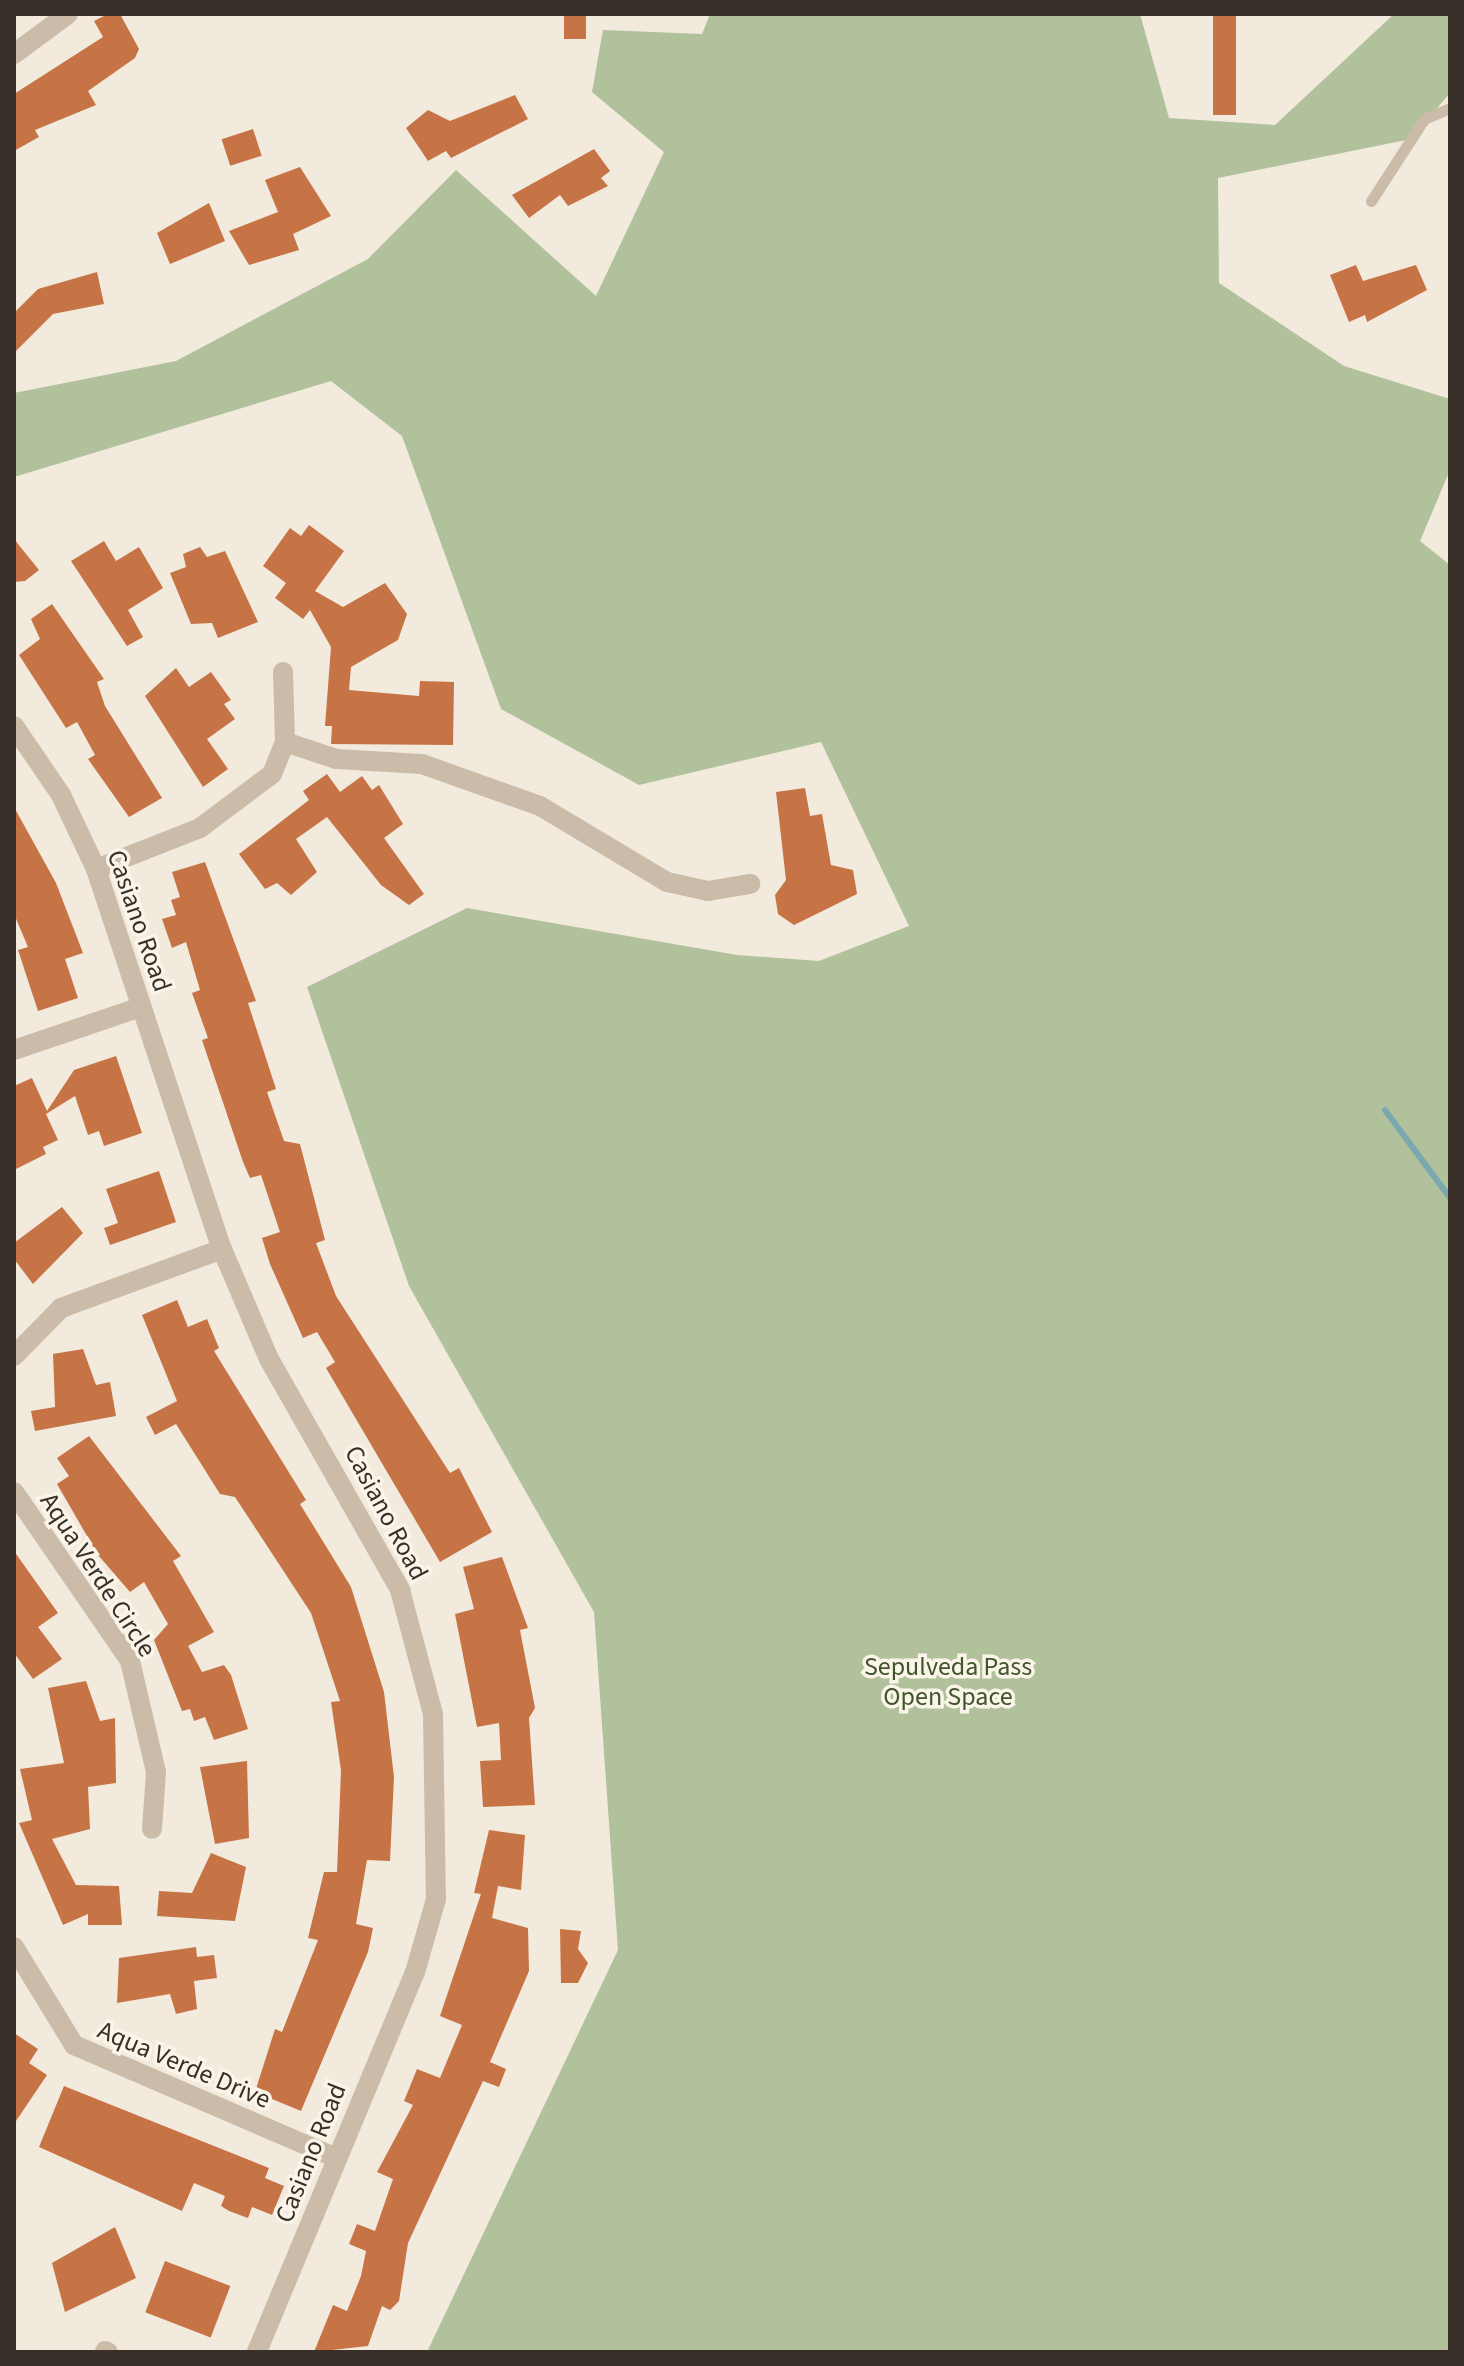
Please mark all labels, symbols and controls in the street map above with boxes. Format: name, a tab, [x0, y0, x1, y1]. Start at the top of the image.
street label: Casiano Road	[100, 846, 178, 996]
street label: Casiano Road	[338, 1440, 434, 1586]
street label: Aqua Verde Circle	[33, 1487, 163, 1663]
park label: Sepulveda Pass Open Space	[864, 1651, 1032, 1712]
street label: Aqua Verde Drive	[93, 2015, 275, 2115]
street label: Casiano Road	[269, 2079, 353, 2227]

